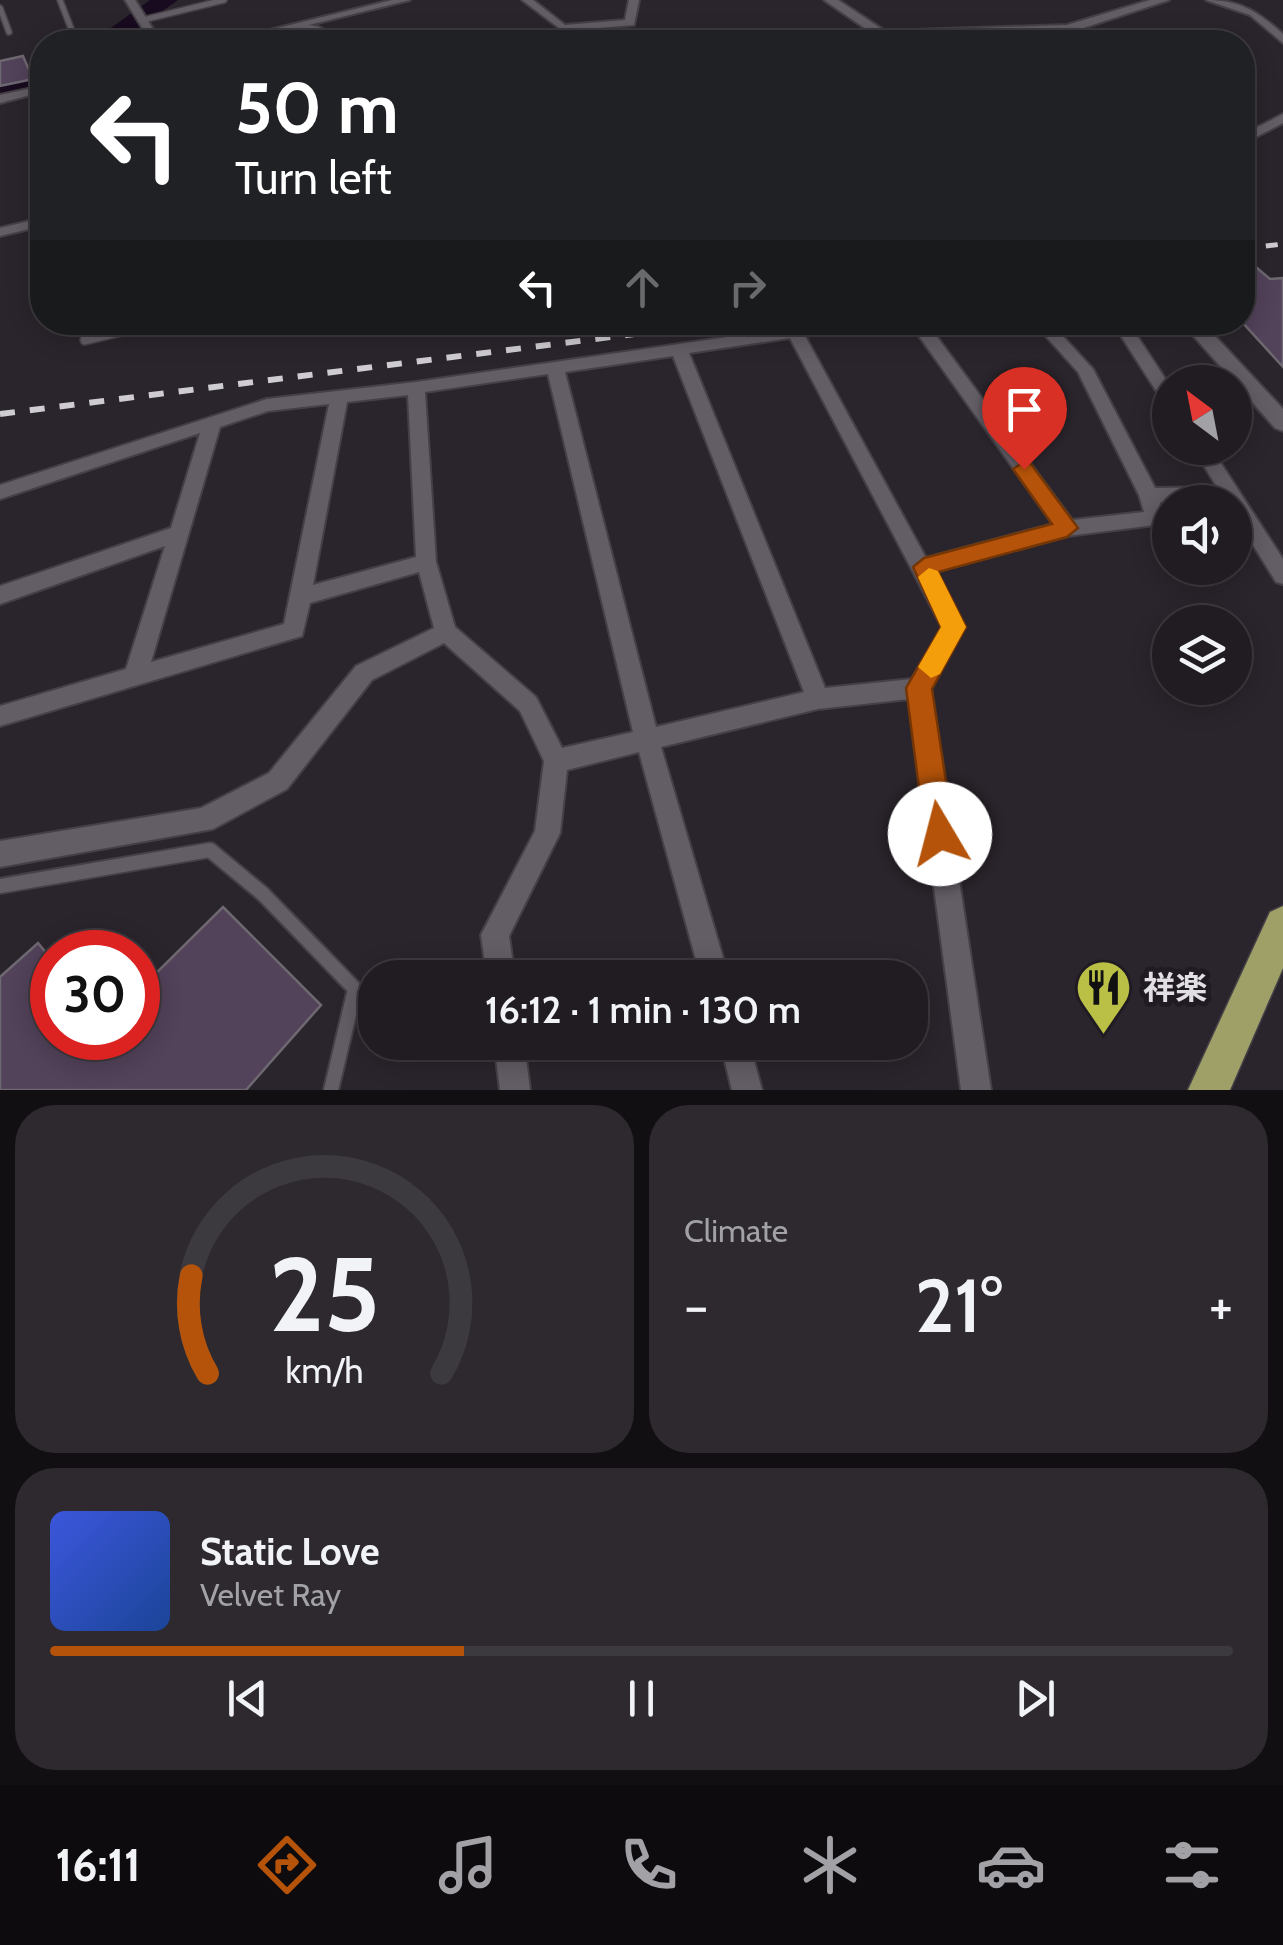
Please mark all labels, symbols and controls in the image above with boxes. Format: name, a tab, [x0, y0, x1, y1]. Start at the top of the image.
text: 50 m	[235, 65, 399, 151]
icon: left	[70, 70, 200, 200]
text: Turn left	[235, 151, 392, 205]
icon: left	[510, 260, 565, 315]
icon: ahead	[615, 260, 670, 315]
icon: right	[720, 260, 775, 315]
north arrow	[1152, 365, 1252, 465]
map controls	[1152, 365, 1252, 705]
pin	[982, 367, 1067, 470]
icon: arrive	[997, 382, 1052, 437]
button: sound	[1152, 485, 1252, 585]
button: layers	[1152, 605, 1252, 705]
position arrow	[888, 782, 992, 886]
speed limit sign: 30	[30, 930, 160, 1060]
restaurant icon: 祥楽	[1074, 957, 1134, 1036]
place label: 祥楽	[1143, 968, 1207, 1007]
text: 16:12 · 1 min · 130 m	[485, 986, 801, 1033]
text: Climate	[684, 1211, 788, 1250]
text: 25	[269, 1231, 380, 1357]
text: 21°	[915, 1260, 1002, 1351]
text: −	[684, 1272, 708, 1339]
text: +	[1209, 1272, 1233, 1339]
text: km/h	[285, 1349, 364, 1392]
text: Static Love	[200, 1528, 379, 1575]
text: Velvet Ray	[200, 1575, 341, 1614]
icon: previous	[220, 1671, 275, 1726]
icon: pause	[614, 1671, 669, 1726]
icon: next	[1008, 1671, 1063, 1726]
icon: directions	[252, 1830, 322, 1900]
icon: music	[433, 1830, 503, 1900]
icon: phone	[614, 1830, 684, 1900]
icon: climate	[795, 1830, 865, 1900]
icon: car	[976, 1830, 1046, 1900]
icon: filters	[1157, 1830, 1227, 1900]
text: 16:11	[56, 1838, 141, 1892]

